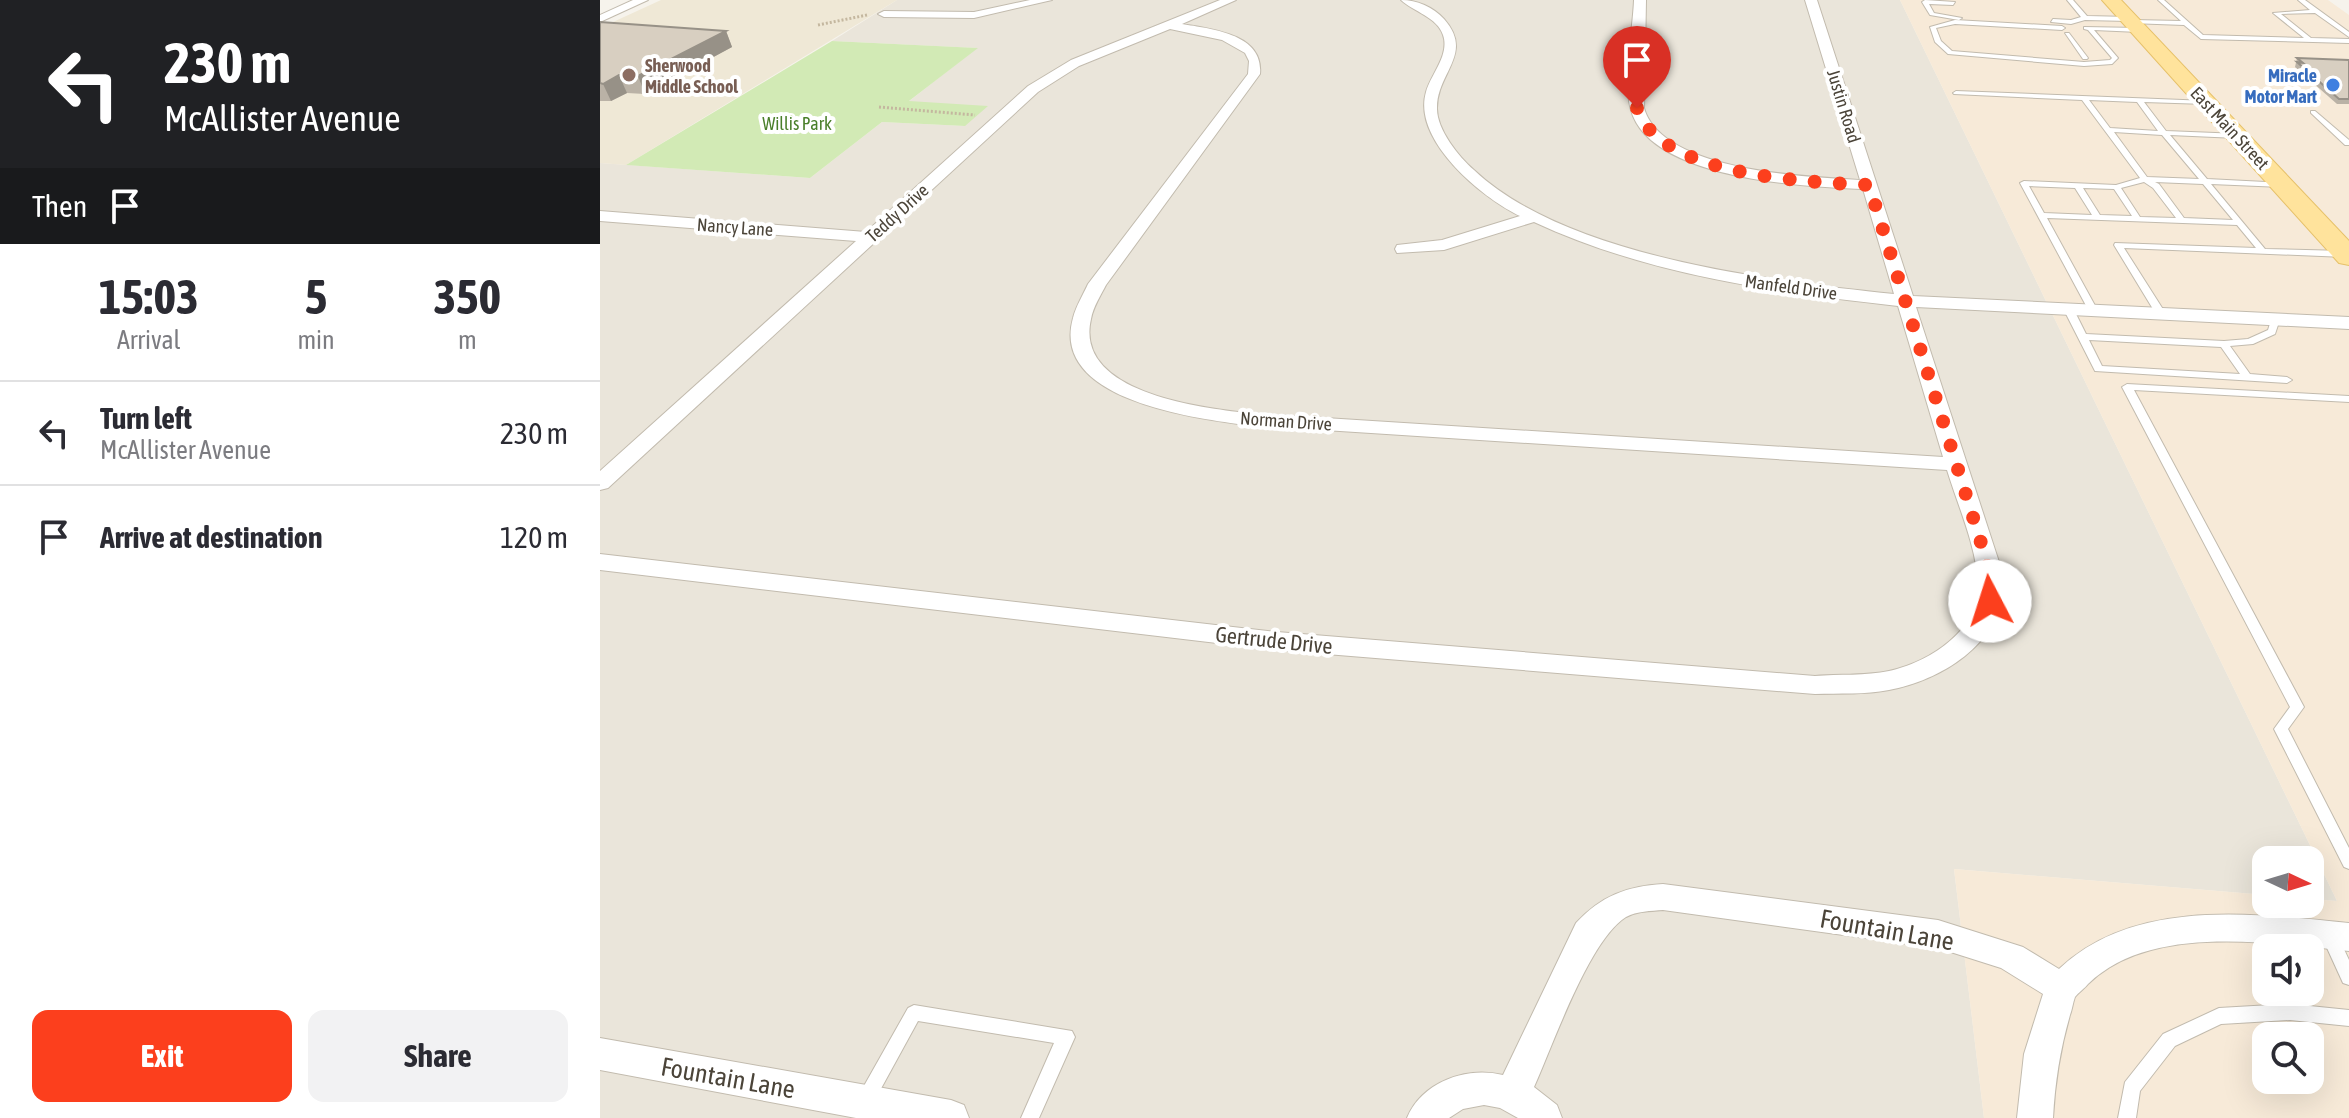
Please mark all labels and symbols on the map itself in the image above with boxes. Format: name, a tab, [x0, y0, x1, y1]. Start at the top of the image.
pin	[1603, 26, 1671, 108]
place label: Sherwood Middle School	[645, 55, 738, 97]
place label: Miracle Motor Mart	[2244, 65, 2318, 107]
marker: Sherwood Middle School	[620, 66, 638, 84]
street label: Justin Road	[1823, 67, 1865, 145]
marker: Miracle Motor Mart	[2324, 76, 2342, 94]
street label: East Main Street	[2186, 82, 2274, 174]
park label: Willis Park	[762, 113, 832, 134]
street label: Teddy Drive	[861, 180, 933, 246]
street label: Nancy Lane	[696, 214, 774, 240]
street label: Manfeld Drive	[1744, 270, 1838, 304]
street label: Norman Drive	[1239, 407, 1333, 435]
position arrow	[1948, 559, 2032, 643]
street label: Gertrude Drive	[1214, 621, 1334, 659]
north arrow	[2252, 846, 2324, 918]
street label: Fountain Lane	[1818, 903, 1956, 957]
street label: Fountain Lane	[659, 1051, 797, 1105]

